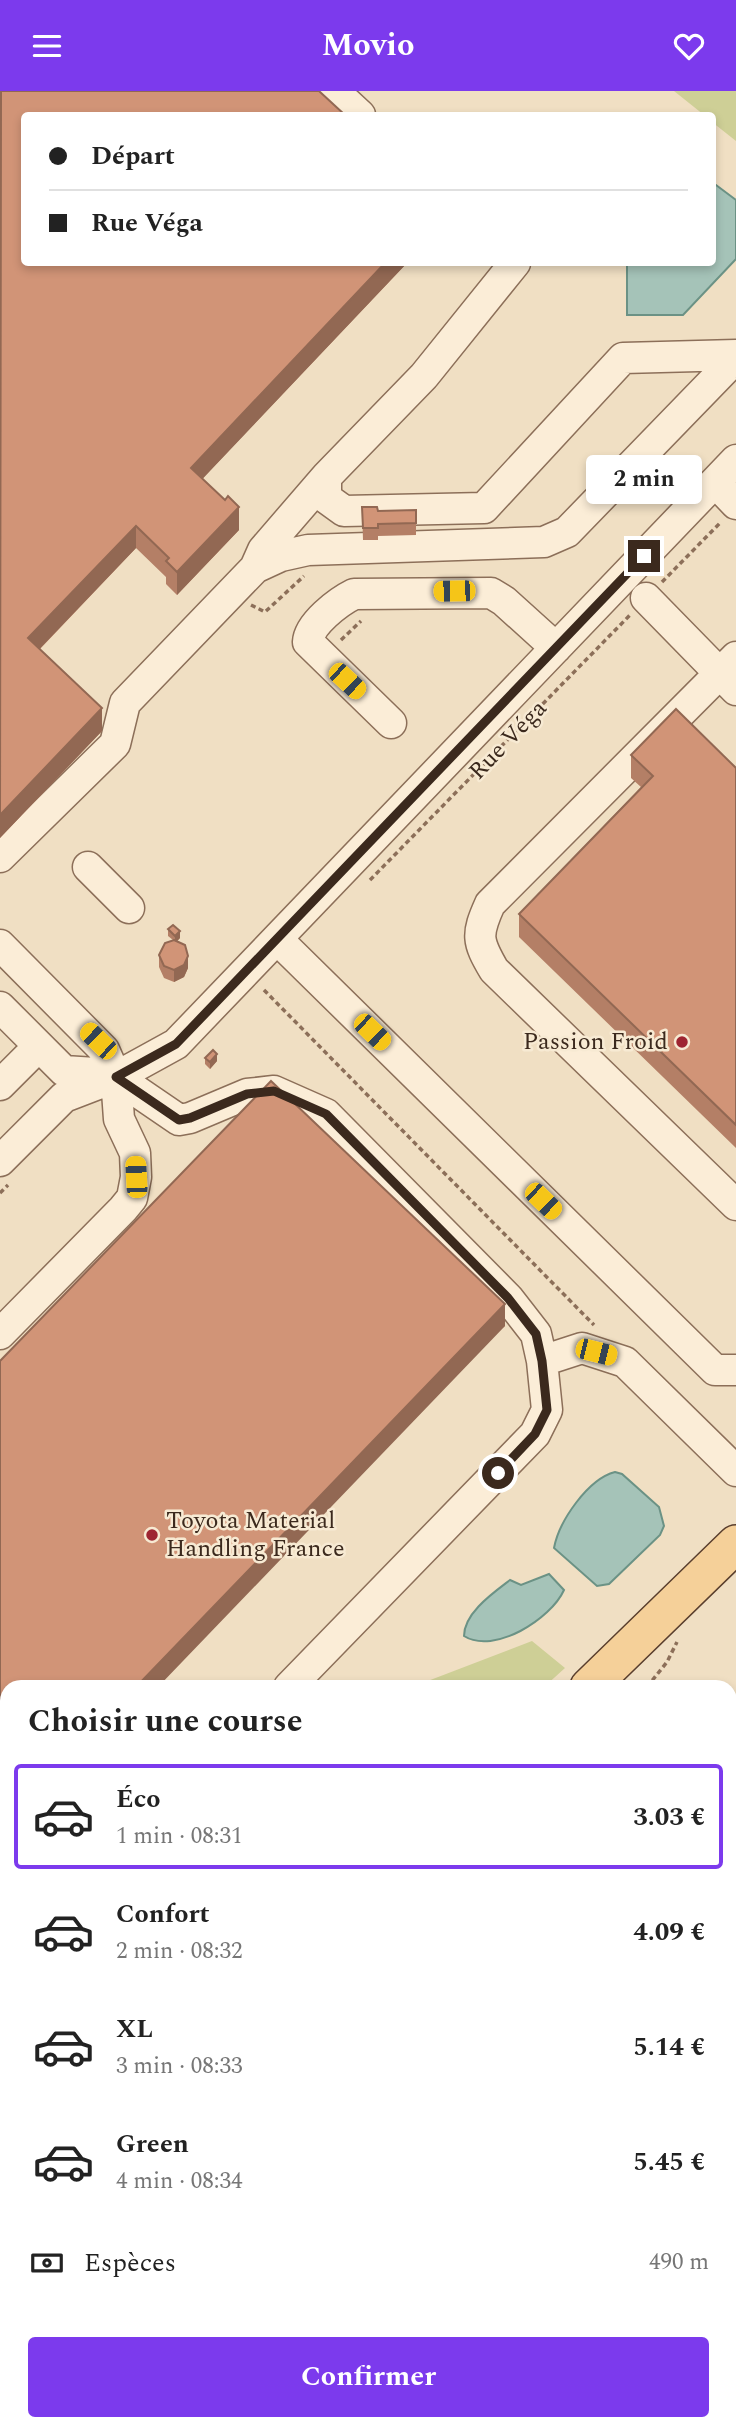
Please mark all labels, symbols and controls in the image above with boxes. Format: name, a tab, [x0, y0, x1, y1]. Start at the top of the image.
text: Movio	[322, 21, 414, 70]
icon: menu	[28, 27, 66, 65]
icon: heart	[670, 27, 708, 65]
text: Départ	[91, 136, 175, 176]
text: Rue Véga	[91, 203, 203, 243]
callout: 2 min	[586, 455, 702, 503]
text: 2 min	[613, 462, 675, 497]
route end	[628, 540, 660, 572]
car	[433, 580, 476, 602]
car	[325, 659, 370, 703]
street label: Rue Véga	[460, 691, 556, 788]
car	[350, 1010, 395, 1054]
car	[76, 1019, 121, 1063]
place label: Passion Froid	[523, 1024, 668, 1060]
marker: Passion Froid	[674, 1034, 690, 1050]
car	[125, 1155, 148, 1199]
car	[521, 1179, 566, 1223]
car	[574, 1337, 619, 1367]
route start	[482, 1457, 514, 1489]
place label: Toyota Material Handling France	[166, 1503, 345, 1567]
marker: Toyota Material Handling France	[144, 1527, 160, 1543]
text: Choisir une course	[28, 1697, 303, 1746]
text: Éco	[116, 1779, 160, 1819]
icon: car	[32, 1785, 95, 1848]
text: 3.03 €	[633, 1797, 705, 1837]
text: 1 min · 08:31	[116, 1819, 243, 1854]
text: Confort	[116, 1894, 210, 1934]
icon: car	[32, 1900, 95, 1963]
text: 4.09 €	[633, 1912, 705, 1952]
text: 2 min · 08:32	[116, 1934, 243, 1969]
text: XL	[116, 2009, 153, 2049]
icon: car	[32, 2015, 95, 2078]
text: 5.14 €	[633, 2027, 705, 2067]
text: 3 min · 08:33	[116, 2049, 243, 2084]
text: Green	[116, 2124, 189, 2164]
icon: car	[32, 2130, 95, 2193]
text: 5.45 €	[633, 2142, 705, 2182]
text: 4 min · 08:34	[116, 2164, 243, 2199]
text: Espèces	[84, 2243, 176, 2283]
icon: cash	[28, 2244, 66, 2282]
text: 490 m	[649, 2245, 709, 2280]
button: Confirmer	[28, 2337, 709, 2417]

